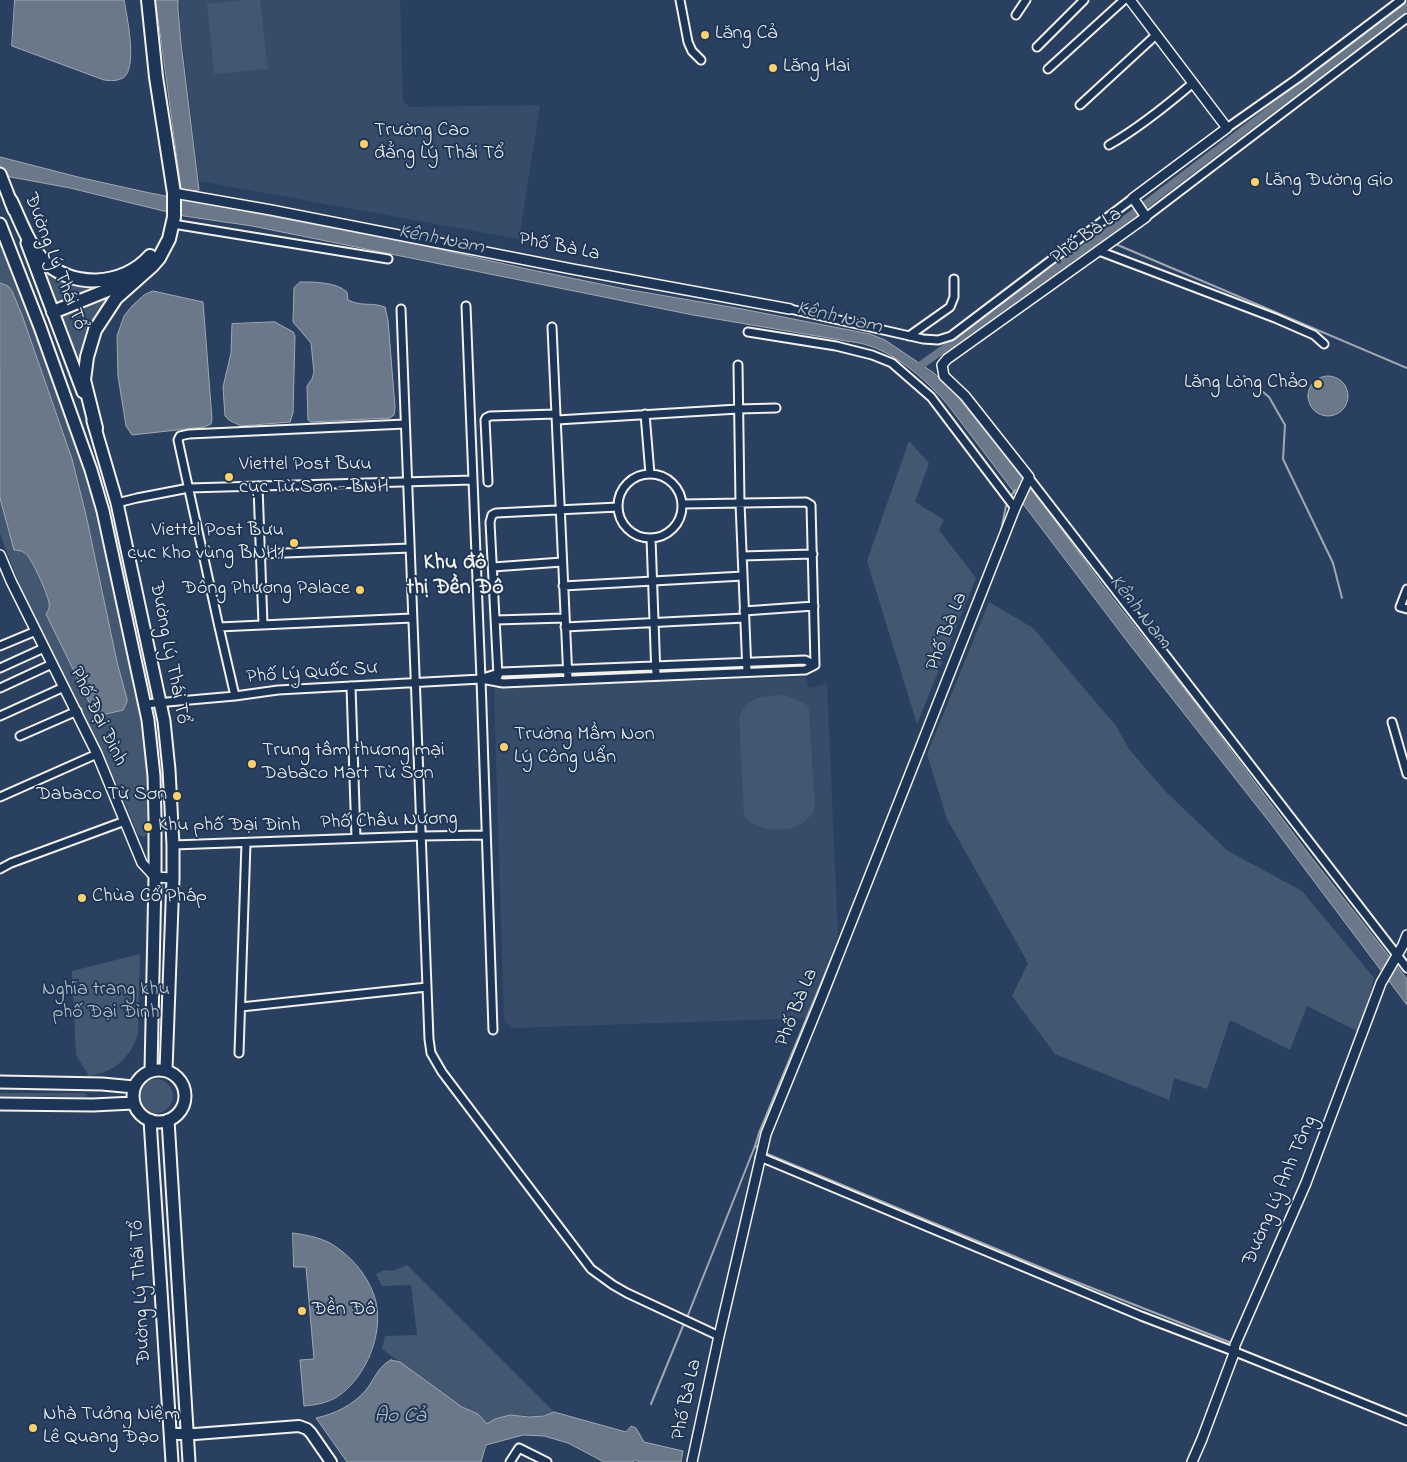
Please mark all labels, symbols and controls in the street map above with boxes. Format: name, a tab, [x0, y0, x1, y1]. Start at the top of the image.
place label: Lăng Cả	[715, 23, 777, 47]
marker: Lăng Cả	[699, 29, 711, 41]
place label: Lăng Hai	[783, 56, 850, 80]
marker: Lăng Hai	[767, 62, 779, 74]
place label: Trường Cao đẳng Lý Thái Tổ	[374, 120, 504, 167]
marker: Trường Cao đẳng Lý Thái Tổ	[358, 138, 370, 150]
place label: Lăng Đường Gio	[1265, 170, 1393, 194]
marker: Lăng Đường Gio	[1249, 176, 1261, 188]
street label: Đường Lý Thái Tổ	[17, 190, 91, 334]
street label: Phố Bà La	[1047, 203, 1127, 271]
water label: Kênh Nam	[396, 220, 486, 262]
street label: Phố Bà La	[516, 228, 602, 268]
water label: Kênh Nam	[794, 297, 884, 341]
place label: Lăng Lòng Chảo	[1184, 372, 1308, 396]
marker: Lăng Lòng Chảo	[1312, 378, 1324, 390]
place label: Viettel Post Bưu cục Từ Sơn - BNH	[239, 454, 389, 501]
marker: Viettel Post Bưu cục Từ Sơn - BNH	[223, 471, 235, 483]
place label: Viettel Post Bưu cục Kho vùng BNH1	[127, 520, 284, 567]
marker: Viettel Post Bưu cục Kho vùng BNH1	[288, 537, 300, 549]
district label: Khu đô thị Đền Đô	[406, 551, 504, 602]
water label: Kênh Nam	[1102, 571, 1176, 655]
place label: Đông Phương Palace	[182, 578, 350, 602]
street label: Đường Lý Thái Tổ	[142, 580, 194, 726]
marker: Đông Phương Palace	[354, 584, 366, 596]
street label: Phố Bà La	[922, 589, 974, 675]
street label: Phố Lý Quốc Sư	[246, 657, 378, 691]
street label: Phố Đại Đình	[63, 664, 131, 770]
place label: Trường Mầm Non Lý Công Uẩn	[514, 724, 655, 771]
place label: Trung tâm thương mại Dabaco Mart Từ Sơn	[262, 740, 445, 787]
marker: Trường Mầm Non Lý Công Uẩn	[498, 741, 510, 753]
marker: Trung tâm thương mại Dabaco Mart Từ Sơn	[246, 758, 258, 770]
place label: Dabaco Từ Sơn	[36, 784, 167, 808]
marker: Dabaco Từ Sơn	[171, 790, 183, 802]
street label: Phố Châu Nương	[320, 808, 458, 836]
place label: Khu phố Đại Đình	[158, 815, 300, 839]
marker: Khu phố Đại Đình	[142, 821, 154, 833]
place label: Chùa Cổ Pháp	[92, 886, 207, 910]
marker: Chùa Cổ Pháp	[76, 892, 88, 904]
street label: Phố Bà La	[772, 965, 824, 1051]
park label: Nghĩa trang khu phố Đại Đình	[42, 979, 170, 1026]
street label: Đường Lý Anh Tông	[1239, 1112, 1323, 1270]
street label: Đường Lý Thái Tổ	[126, 1219, 158, 1365]
place label: Đền Đô	[312, 1299, 376, 1323]
marker: Đền Đô	[296, 1305, 308, 1317]
street label: Phố Bà La	[668, 1357, 708, 1443]
place label: Nhà Tưởng Niệm Lê Quang Đạo	[43, 1404, 180, 1451]
water label: Ao Cả	[374, 1405, 426, 1431]
marker: Nhà Tưởng Niệm Lê Quang Đạo	[27, 1422, 39, 1434]

